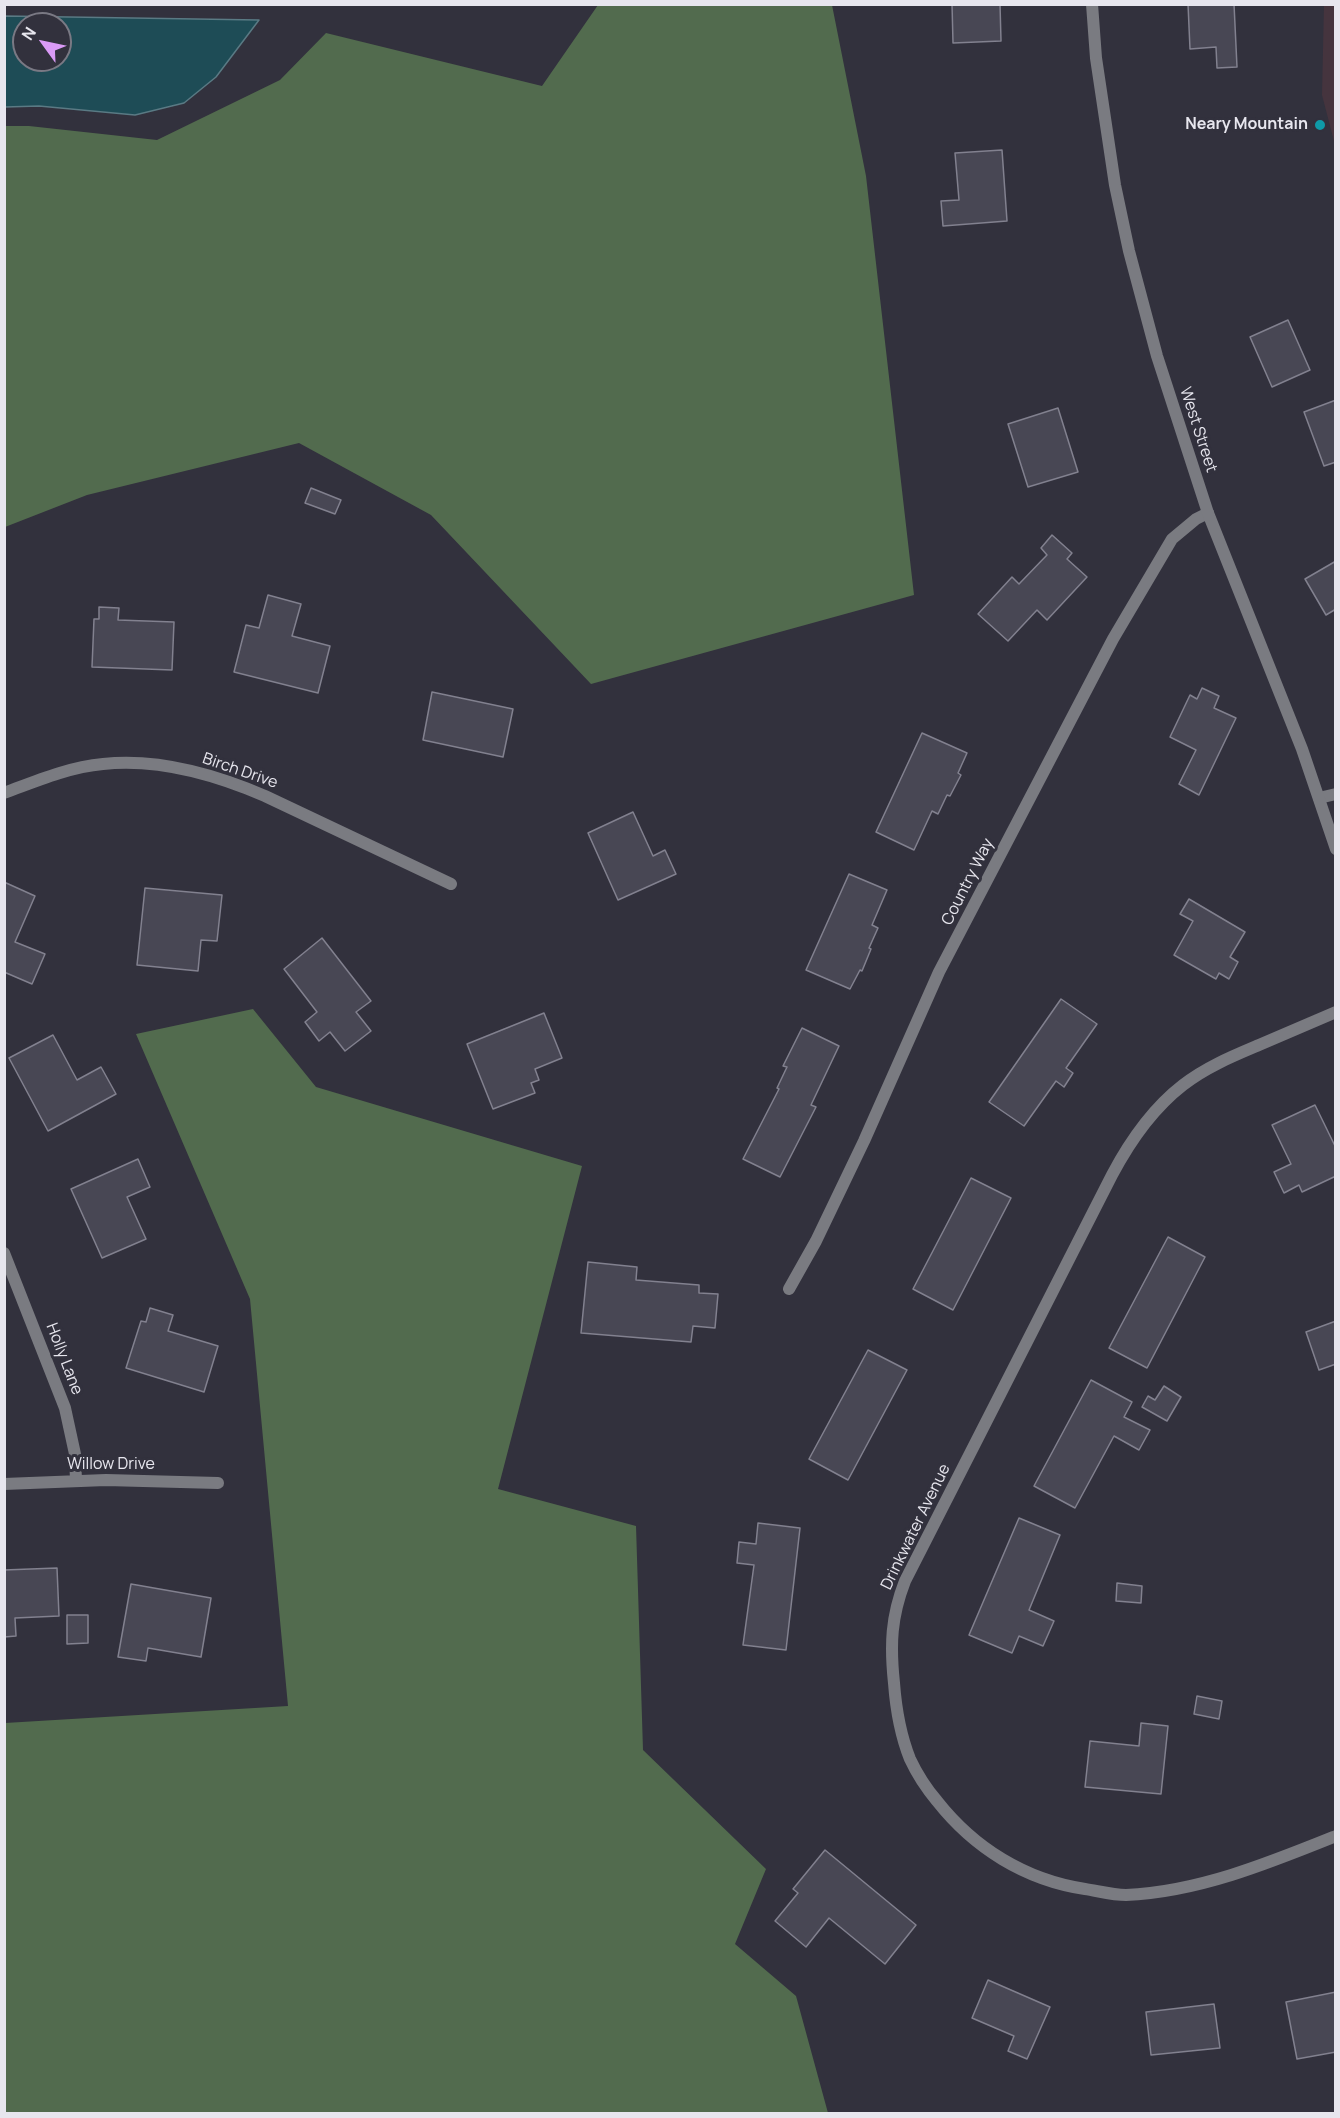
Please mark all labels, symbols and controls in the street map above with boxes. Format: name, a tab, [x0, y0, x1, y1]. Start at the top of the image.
north arrow	[12, 12, 72, 72]
text: N	[16, 22, 41, 44]
place label: Neary Mountain	[1185, 115, 1308, 135]
marker: Neary Mountain	[1313, 118, 1327, 132]
street label: West Street	[1175, 385, 1221, 475]
street label: Birch Drive	[200, 749, 280, 793]
street label: Country Way	[938, 835, 998, 929]
street label: Holly Lane	[42, 1320, 86, 1398]
street label: Willow Drive	[67, 1455, 155, 1475]
street label: Drinkwater Avenue	[877, 1461, 955, 1593]

